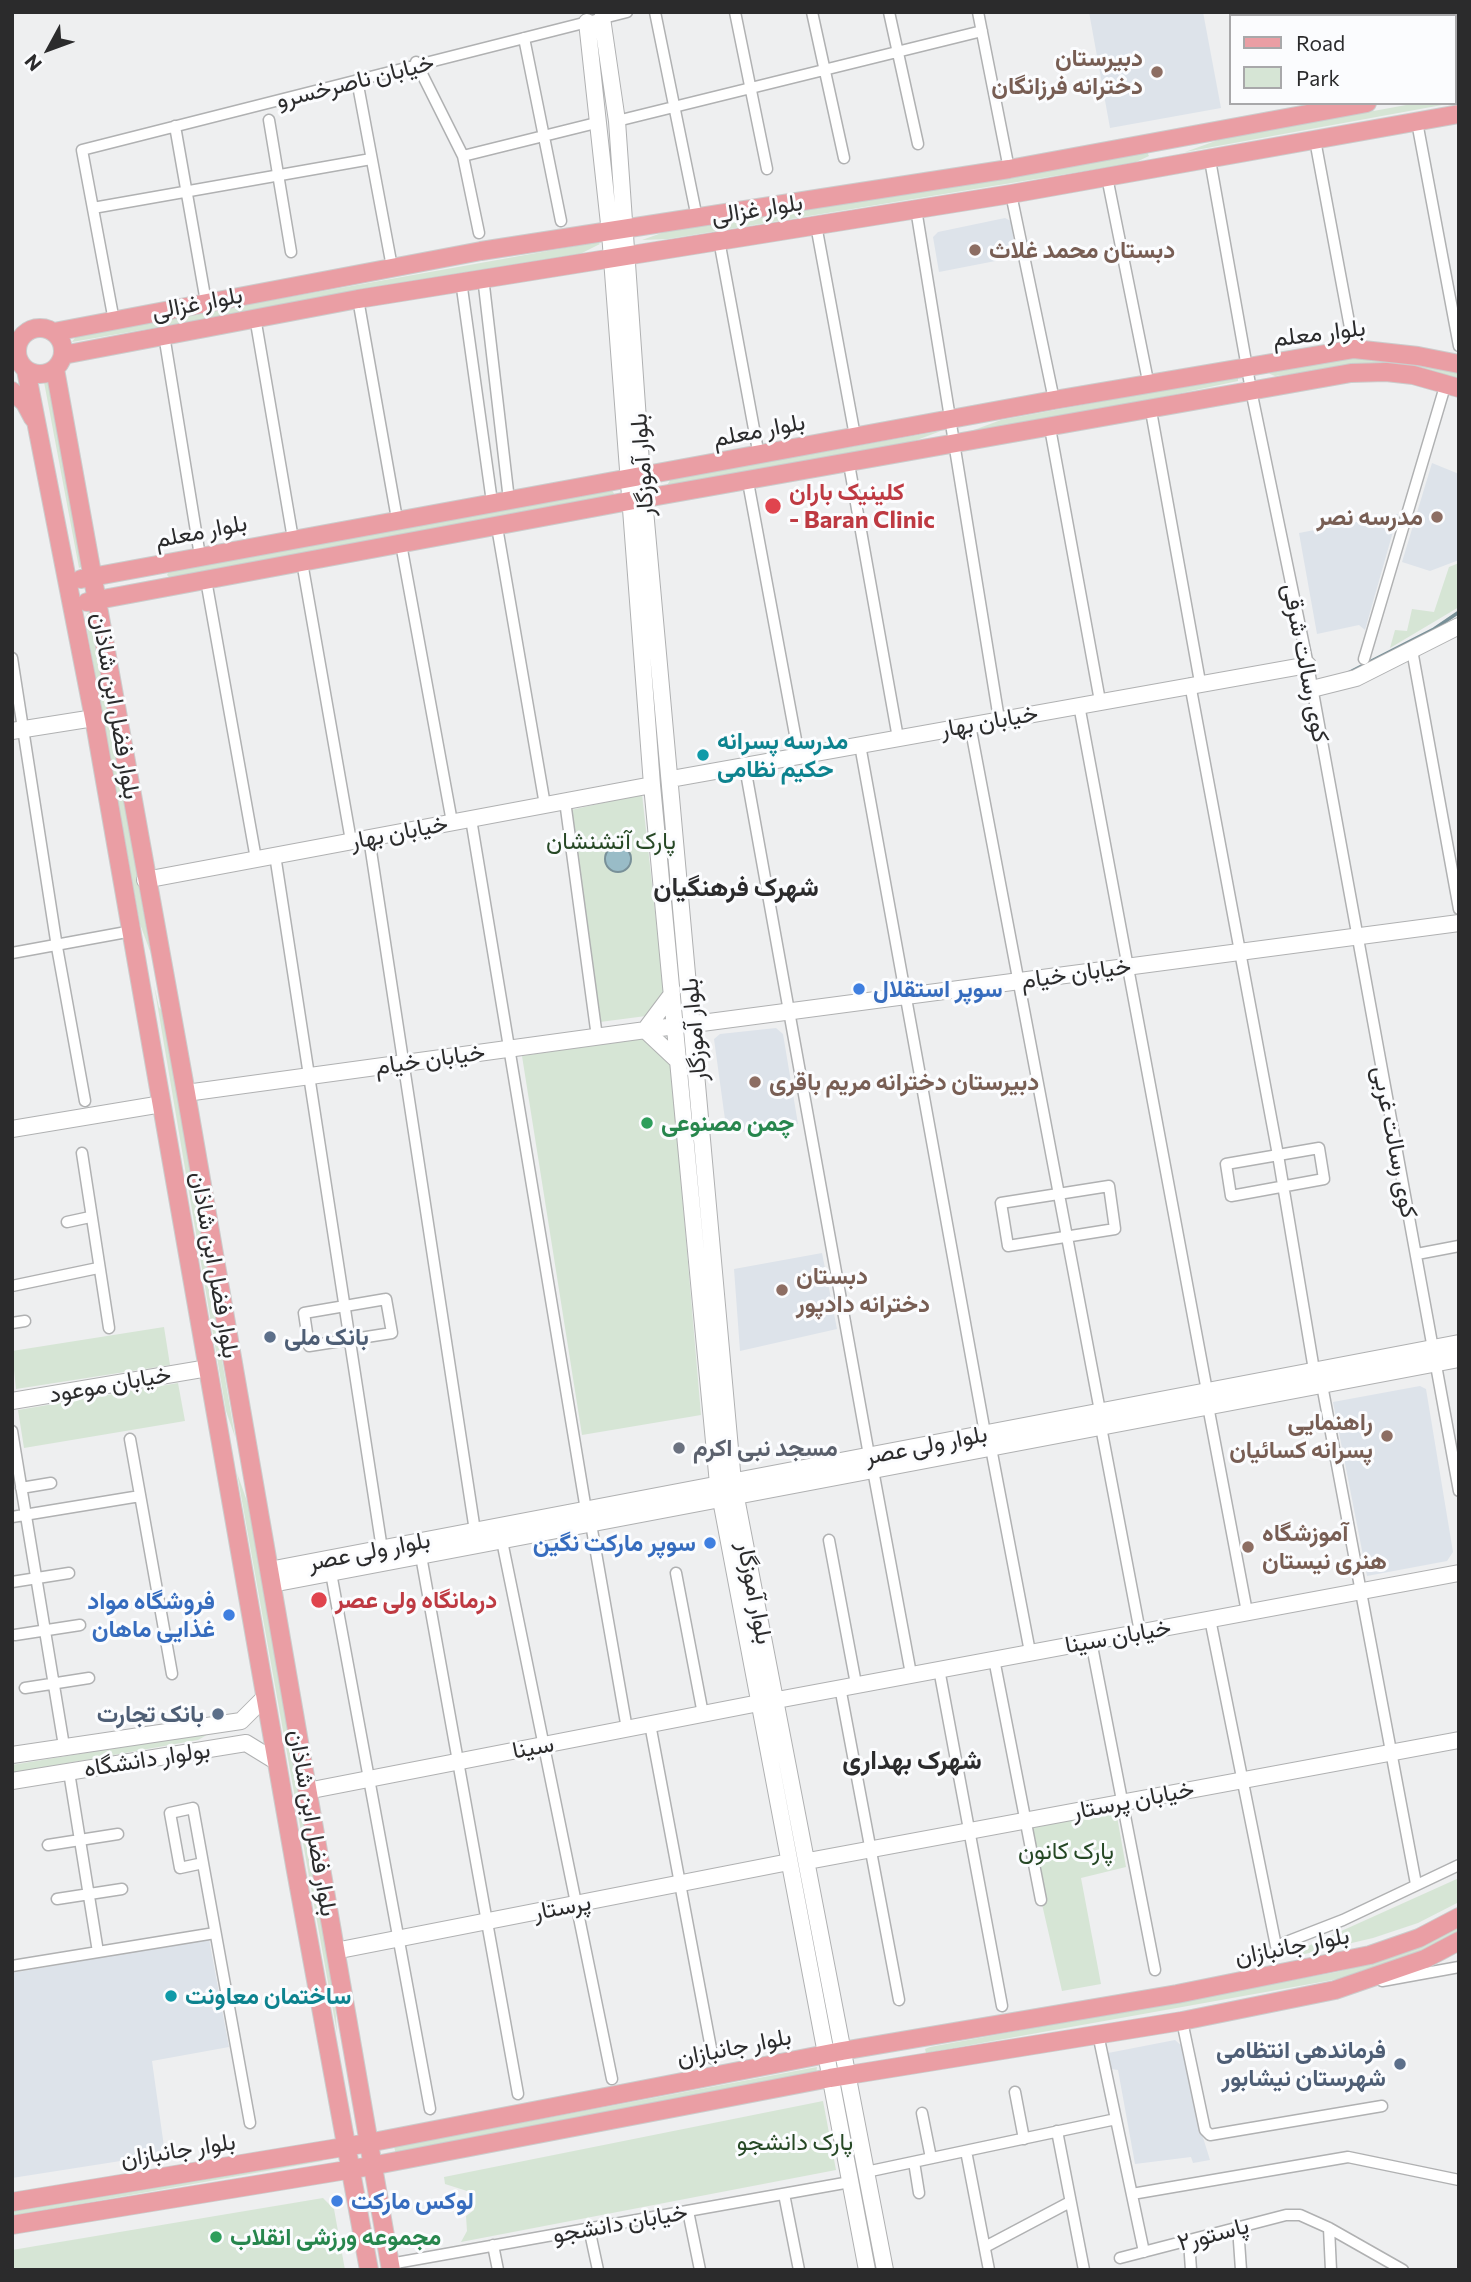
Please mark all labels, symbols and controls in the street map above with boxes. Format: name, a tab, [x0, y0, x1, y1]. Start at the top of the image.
north arrow	[14, 14, 84, 84]
legend	[1230, 14, 1457, 105]
text: Road	[1296, 30, 1345, 55]
place label: دبیرستان دخترانه فرزانگان	[991, 44, 1143, 100]
street label: خیابان ناصرخسرو	[273, 47, 437, 115]
text: N	[19, 50, 46, 76]
marker: دبیرستان دخترانه فرزانگان	[1149, 64, 1165, 80]
text: Park	[1296, 65, 1340, 90]
street label: بلوار غزالی	[709, 188, 805, 230]
place label: دبستان محمد غلاث	[989, 236, 1175, 264]
marker: دبستان محمد غلاث	[967, 242, 983, 258]
street label: بلوار غزالی	[149, 280, 245, 326]
street label: بلوار معلم	[1271, 313, 1367, 353]
street label: بلوار معلم	[711, 407, 807, 453]
street label: بلوار آموزگار	[624, 412, 660, 518]
place label: کلینیک باران - Baran Clinic	[789, 478, 935, 534]
marker: کلینیک باران - Baran Clinic	[763, 496, 783, 516]
place label: مدرسه نصر	[1316, 503, 1423, 531]
street label: بلوار معلم	[153, 508, 249, 554]
marker: مدرسه نصر	[1429, 509, 1445, 525]
street label: کوی رسالت شرقی	[1276, 581, 1336, 745]
street label: بلوار فضل ابن شاذان	[85, 610, 147, 802]
street label: خیابان بهار	[938, 698, 1040, 744]
place label: مدرسه پسرانه حکیم نظامی	[717, 727, 848, 783]
marker: مدرسه پسرانه حکیم نظامی	[695, 747, 711, 763]
street label: خیابان بهار	[348, 808, 450, 856]
park label: پارک آتشنشان	[546, 827, 676, 855]
district label: شهرک فرهنگیان	[653, 871, 819, 903]
street label: خیابان خیام	[1019, 951, 1133, 995]
place label: سوپر استقلال	[873, 975, 1003, 1003]
street label: بلوار آموزگار	[675, 977, 713, 1083]
marker: سوپر استقلال	[851, 981, 867, 997]
street label: خیابان خیام	[373, 1037, 487, 1081]
street label: کوی رسالت غربی	[1366, 1064, 1424, 1220]
place label: دبیرستان دخترانه مریم باقری	[769, 1068, 1039, 1096]
marker: دبیرستان دخترانه مریم باقری	[747, 1074, 763, 1090]
place label: چمن مصنوعی	[661, 1109, 794, 1137]
marker: چمن مصنوعی	[639, 1115, 655, 1131]
street label: بلوار فضل ابن شاذان	[184, 1169, 246, 1361]
place label: دبستان دخترانه دادپور	[796, 1262, 930, 1318]
marker: دبستان دخترانه دادپور	[774, 1282, 790, 1298]
place label: بانک ملی	[284, 1323, 369, 1351]
marker: بانک ملی	[262, 1329, 278, 1345]
street label: خیابان موعود	[47, 1359, 173, 1409]
place label: راهنمایی پسرانه کسائیان	[1229, 1408, 1373, 1464]
street label: بلوار ولی عصر	[862, 1419, 990, 1471]
marker: راهنمایی پسرانه کسائیان	[1379, 1428, 1395, 1444]
place label: مسجد نبی اکرم	[693, 1434, 838, 1462]
marker: مسجد نبی اکرم	[671, 1440, 687, 1456]
place label: آموزشگاه هنری نیستان	[1262, 1519, 1387, 1575]
street label: بلوار ولی عصر	[305, 1525, 433, 1577]
place label: سوپر مارکت نگین	[533, 1529, 696, 1557]
marker: سوپر مارکت نگین	[702, 1535, 718, 1551]
street label: بلوار آموزگار	[731, 1539, 779, 1647]
marker: آموزشگاه هنری نیستان	[1240, 1539, 1256, 1555]
place label: درمانگاه ولی عصر	[335, 1586, 497, 1614]
place label: فروشگاه مواد غذایی ماهان	[87, 1587, 215, 1643]
marker: درمانگاه ولی عصر	[309, 1590, 329, 1610]
marker: فروشگاه مواد غذایی ماهان	[221, 1607, 237, 1623]
street label: خیابان سینا	[1063, 1613, 1173, 1659]
place label: بانک تجارت	[97, 1700, 204, 1728]
marker: بانک تجارت	[210, 1706, 226, 1722]
street label: بلوار فضل ابن شاذان	[282, 1727, 344, 1919]
street label: سینا	[510, 1729, 556, 1765]
street label: بولوار دانشگاه	[82, 1735, 212, 1783]
district label: شهرک بهداری	[842, 1744, 982, 1776]
street label: خیابان پرستار	[1070, 1774, 1196, 1826]
park label: پارک کانون	[1018, 1837, 1114, 1865]
street label: پرستار	[531, 1887, 593, 1927]
street label: بلوار جانبازان	[1232, 1921, 1352, 1971]
place label: ساختمان معاونت	[185, 1982, 351, 2010]
marker: ساختمان معاونت	[163, 1988, 179, 2004]
street label: بلوار جانبازان	[674, 2022, 794, 2072]
place label: فرماندهی انتظامی شهرستان نیشابور	[1216, 2036, 1386, 2092]
marker: فرماندهی انتظامی شهرستان نیشابور	[1392, 2056, 1408, 2072]
street label: بلوار جانبازان	[118, 2127, 238, 2173]
park label: پارک دانشجو	[737, 2128, 853, 2156]
place label: لوکس مارکت	[351, 2187, 474, 2215]
marker: لوکس مارکت	[329, 2193, 345, 2209]
street label: خیابان دانشجو	[550, 2197, 690, 2249]
street label: پاستور۲	[1174, 2211, 1252, 2257]
place label: مجموعه ورزشی انقلاب	[230, 2223, 441, 2251]
marker: مجموعه ورزشی انقلاب	[208, 2229, 224, 2245]

